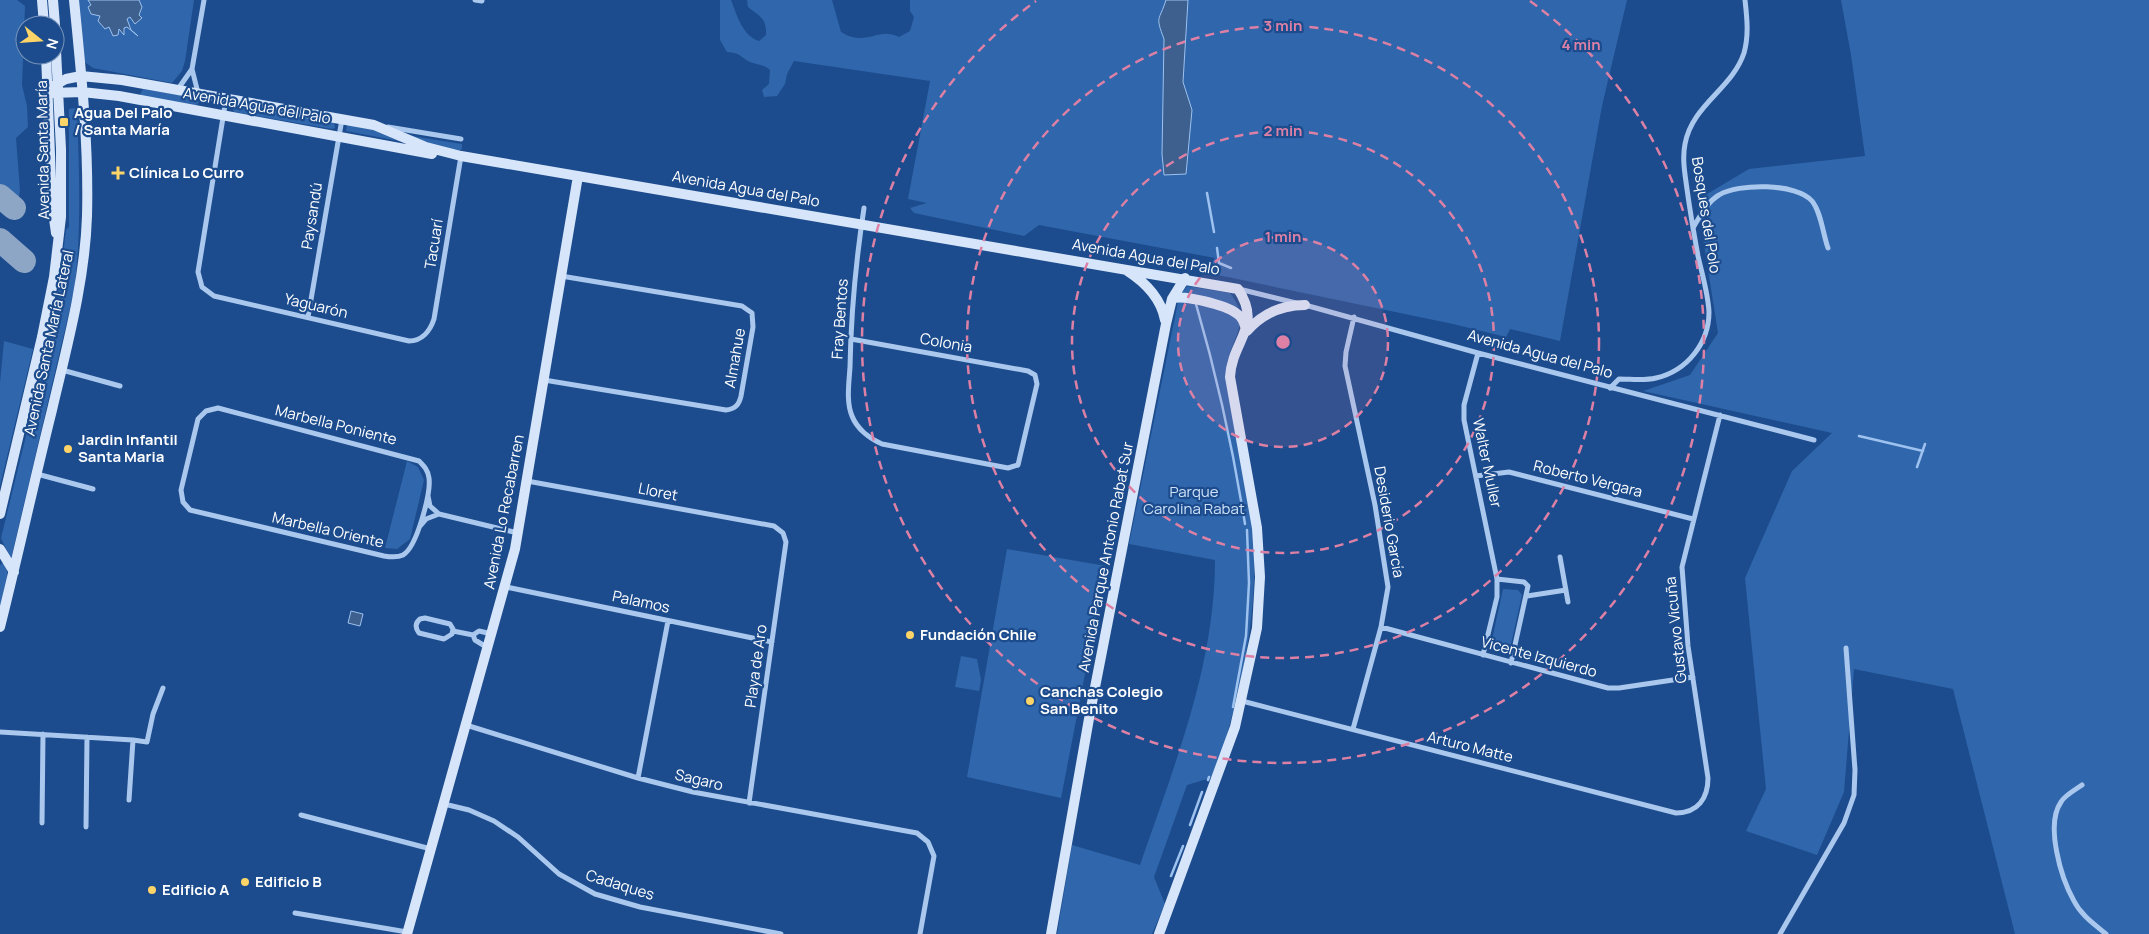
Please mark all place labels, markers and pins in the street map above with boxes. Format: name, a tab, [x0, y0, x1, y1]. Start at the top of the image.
place label: Agua Del Palo / Santa María	[74, 102, 173, 140]
marker: Agua Del Palo / Santa María	[58, 116, 70, 128]
place label: Clínica Lo Curro	[129, 162, 244, 183]
marker: Clínica Lo Curro	[111, 166, 125, 180]
centre of rings	[1274, 333, 1292, 351]
place label: Jardin Infantil Santa Maria	[78, 429, 178, 467]
marker: Jardin Infantil Santa Maria	[62, 443, 74, 455]
place label: Fundación Chile	[920, 624, 1037, 645]
marker: Fundación Chile	[904, 629, 916, 641]
place label: Canchas Colegio San Benito	[1040, 681, 1163, 719]
marker: Canchas Colegio San Benito	[1024, 695, 1036, 707]
place label: Edificio B	[255, 871, 322, 892]
marker: Edificio B	[239, 876, 251, 888]
place label: Edificio A	[162, 879, 229, 900]
marker: Edificio A	[146, 884, 158, 896]

